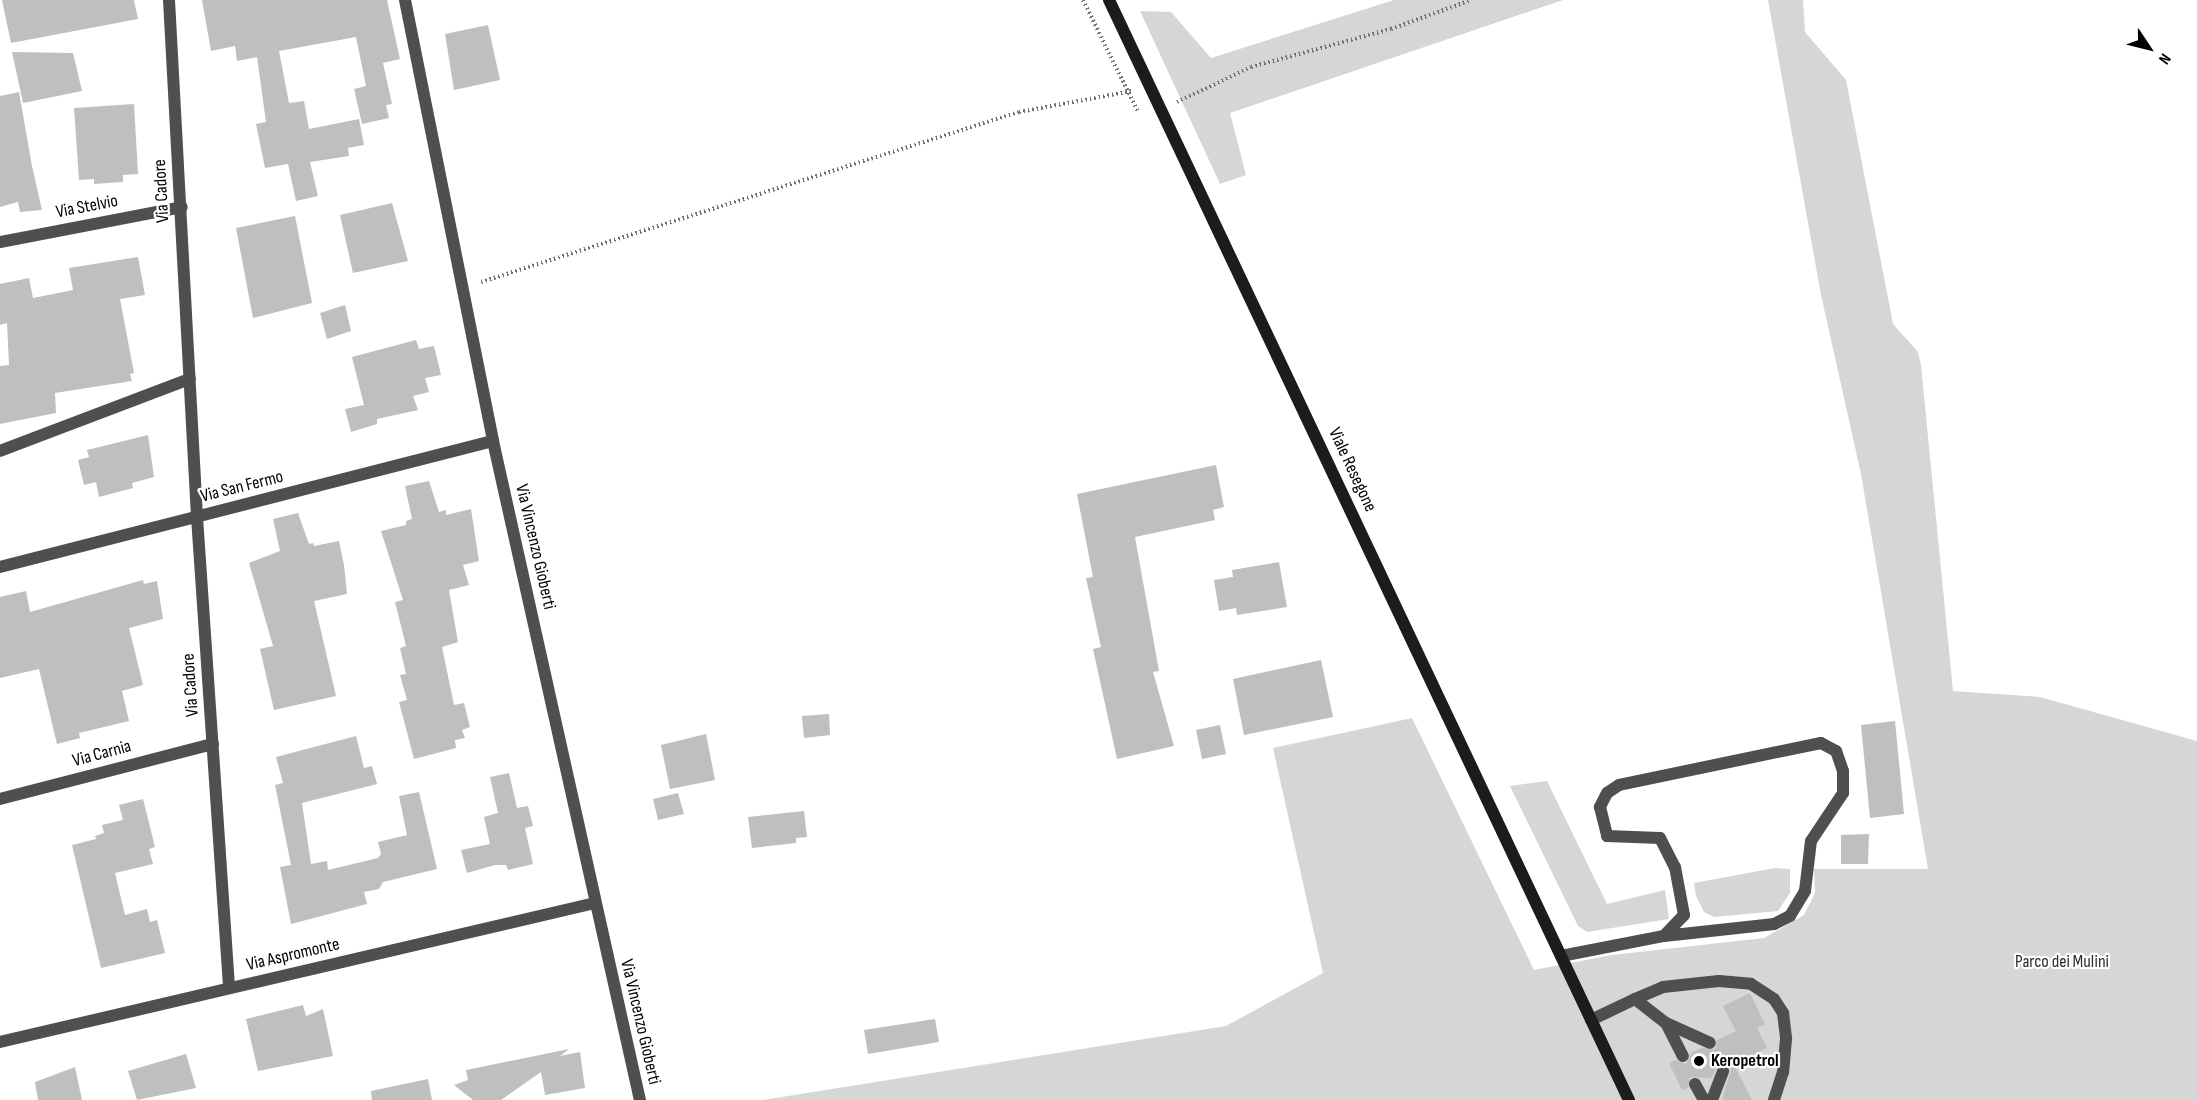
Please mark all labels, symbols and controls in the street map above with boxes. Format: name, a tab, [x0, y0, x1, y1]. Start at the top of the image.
north arrow	[2119, 18, 2179, 78]
text: N	[2154, 50, 2174, 68]
street label: Via Cadore	[150, 159, 174, 223]
street label: Via Stelvio	[54, 190, 120, 224]
street label: Viale Resegone	[1323, 424, 1381, 516]
street label: Via San Fermo	[198, 466, 286, 508]
street label: Via Vincenzo Gioberti	[510, 482, 560, 612]
street label: Via Cadore	[178, 652, 204, 718]
street label: Via Carnia	[70, 736, 134, 772]
street label: Via Aspromonte	[244, 934, 342, 976]
park label: Parco dei Mulini	[2015, 951, 2109, 973]
street label: Via Vincenzo Gioberti	[615, 957, 665, 1087]
place label: Keropetrol	[1711, 1050, 1779, 1072]
marker: Keropetrol	[1692, 1054, 1706, 1068]

